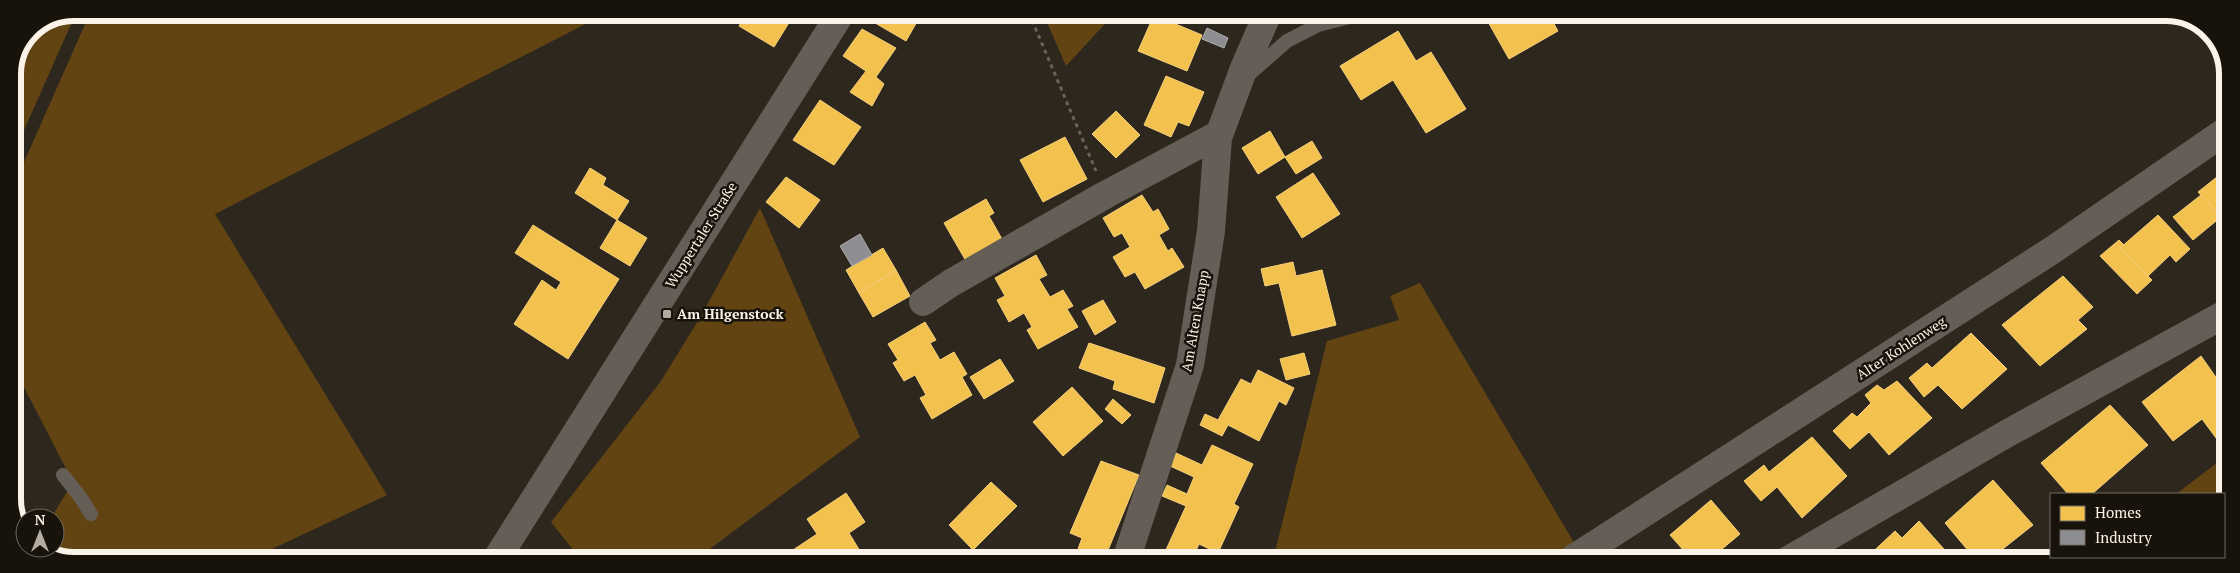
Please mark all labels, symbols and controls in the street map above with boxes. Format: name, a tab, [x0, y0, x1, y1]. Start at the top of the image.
street label: Wuppertaler Straße	[660, 178, 741, 291]
street label: Am Alten Knapp	[1176, 269, 1213, 373]
place label: Am Hilgenstock	[677, 304, 784, 323]
marker: Am Hilgenstock	[661, 308, 673, 320]
street label: Alter Kohlenweg	[1852, 311, 1950, 384]
legend	[2050, 493, 2225, 558]
text: Homes	[2095, 502, 2141, 522]
north arrow	[15, 508, 65, 558]
text: N	[35, 510, 46, 529]
text: Industry	[2095, 527, 2152, 547]

